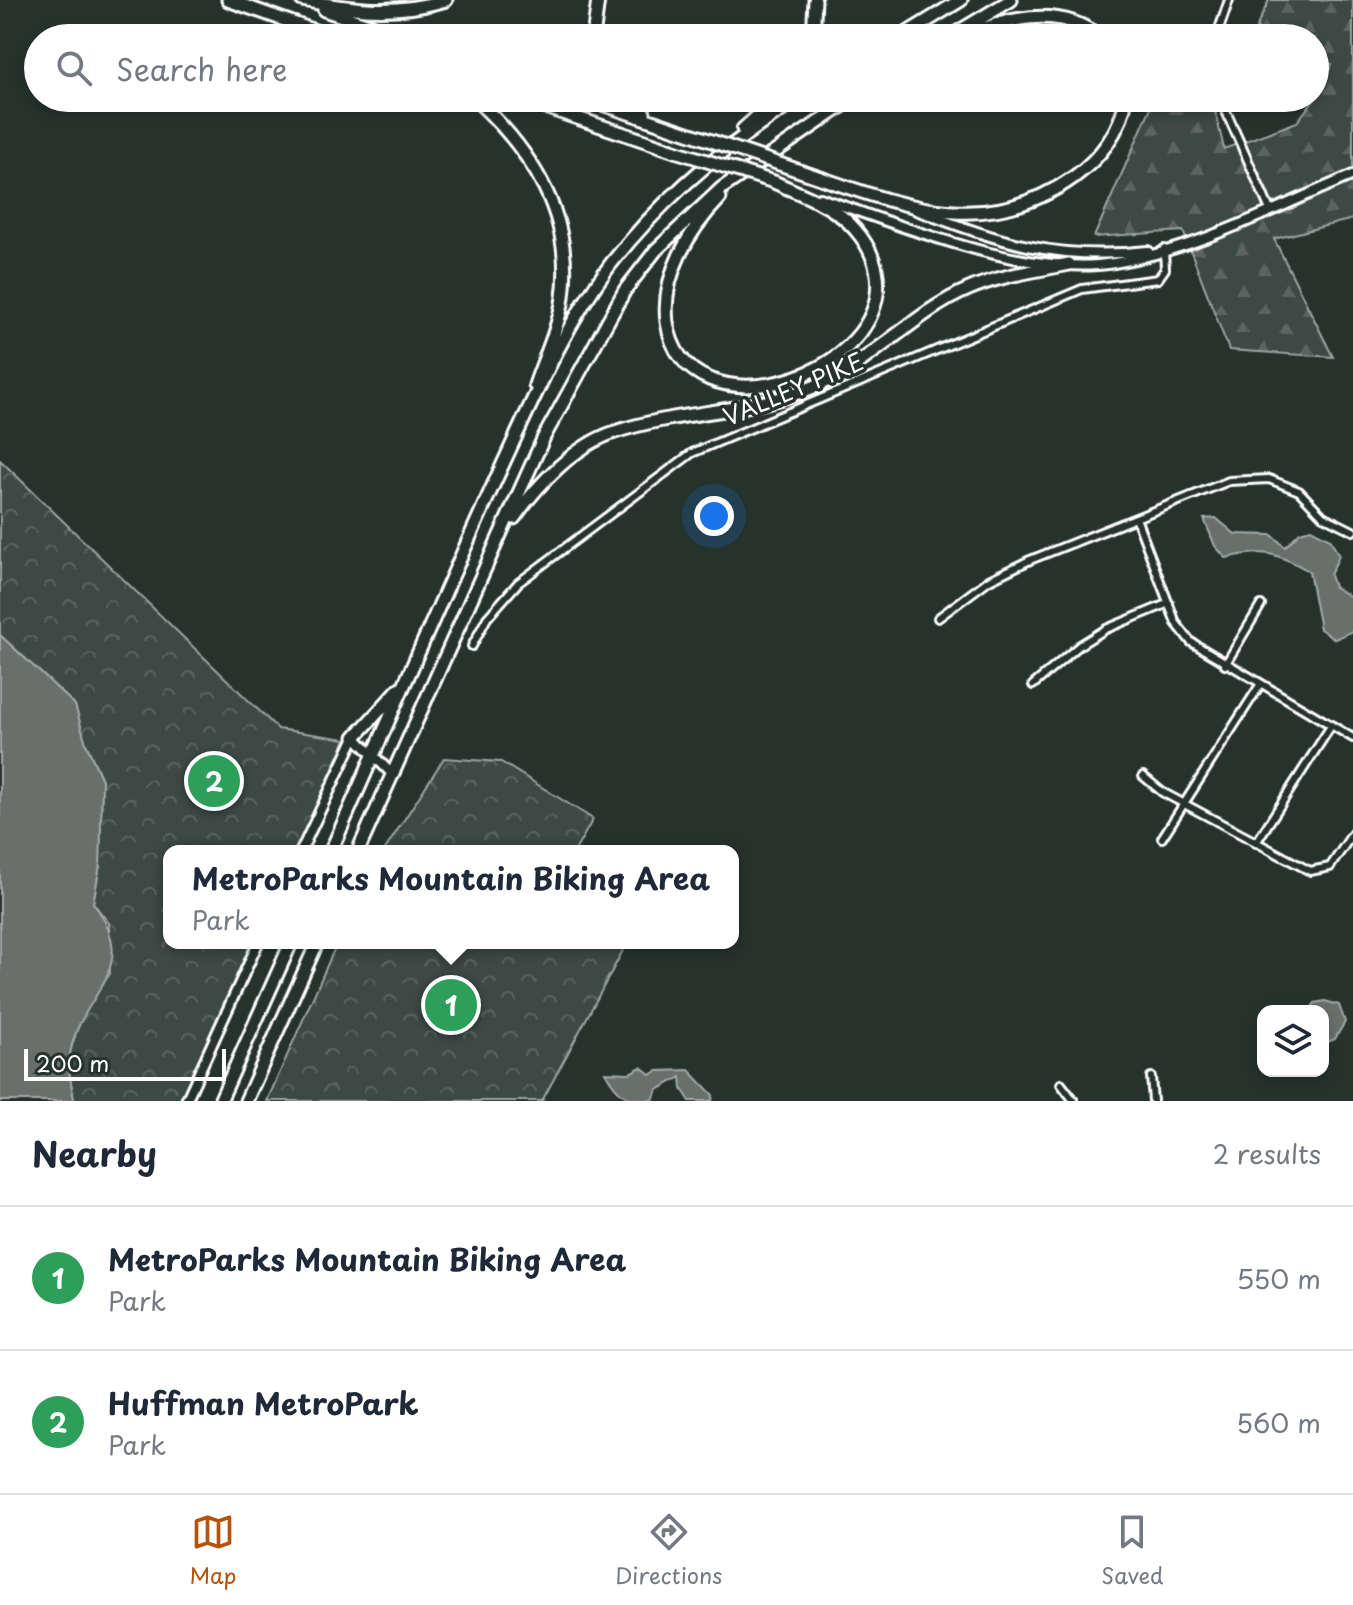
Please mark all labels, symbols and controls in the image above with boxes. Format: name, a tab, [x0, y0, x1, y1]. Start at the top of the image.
search box	[24, 24, 1329, 112]
icon: search	[52, 46, 96, 90]
text: Search here	[116, 46, 288, 91]
street label: VALLEY PIKE	[717, 342, 869, 434]
your location	[694, 496, 734, 536]
pin: 2	[188, 751, 240, 811]
popup	[163, 845, 739, 949]
text: MetroParks Mountain Biking Area	[192, 855, 710, 900]
text: Park	[192, 900, 250, 939]
pin: 1	[425, 975, 477, 1035]
map controls	[1257, 1005, 1329, 1077]
button: layers	[1257, 1005, 1329, 1077]
scale bar	[24, 1045, 226, 1081]
text: 200 m	[36, 1046, 109, 1079]
text: Nearby	[32, 1127, 157, 1179]
text: 2 results	[1213, 1134, 1321, 1173]
text: MetroParks Mountain Biking Area	[108, 1236, 626, 1281]
text: 1	[52, 1259, 64, 1298]
text: 550 m	[1237, 1259, 1321, 1298]
text: Park	[108, 1281, 166, 1320]
text: Huffman MetroPark	[108, 1380, 419, 1425]
text: 2	[49, 1403, 67, 1442]
text: 560 m	[1236, 1403, 1321, 1442]
text: Park	[108, 1425, 166, 1464]
tab: Map	[189, 1510, 236, 1591]
tab: Directions	[615, 1510, 722, 1591]
tab: Saved	[1101, 1510, 1164, 1591]

